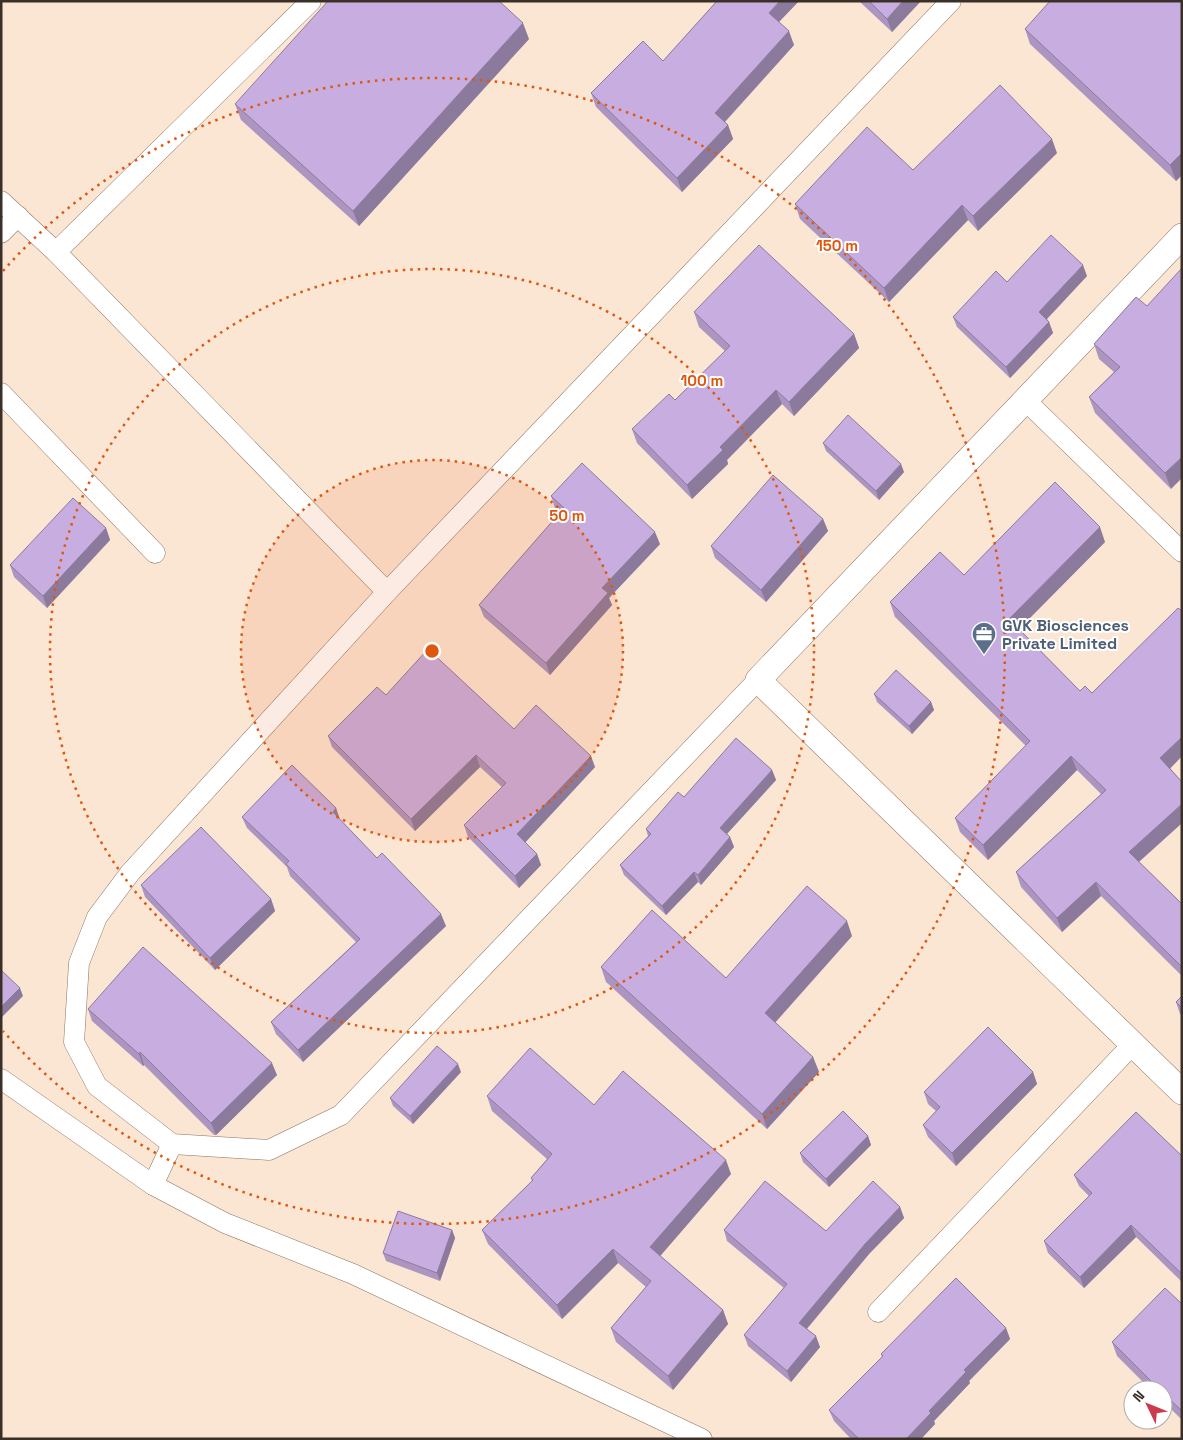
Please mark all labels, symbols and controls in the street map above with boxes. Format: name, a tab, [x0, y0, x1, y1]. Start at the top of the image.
text: 150 m	[816, 236, 858, 255]
text: 100 m	[681, 371, 723, 390]
text: 50 m	[549, 506, 585, 525]
place label: GVK Biosciences Private Limited	[1002, 615, 1129, 654]
office icon: GVK Biosciences Private Limited	[971, 621, 997, 655]
centre of rings	[423, 642, 441, 660]
north arrow	[1123, 1380, 1173, 1430]
text: N	[1129, 1387, 1148, 1406]

